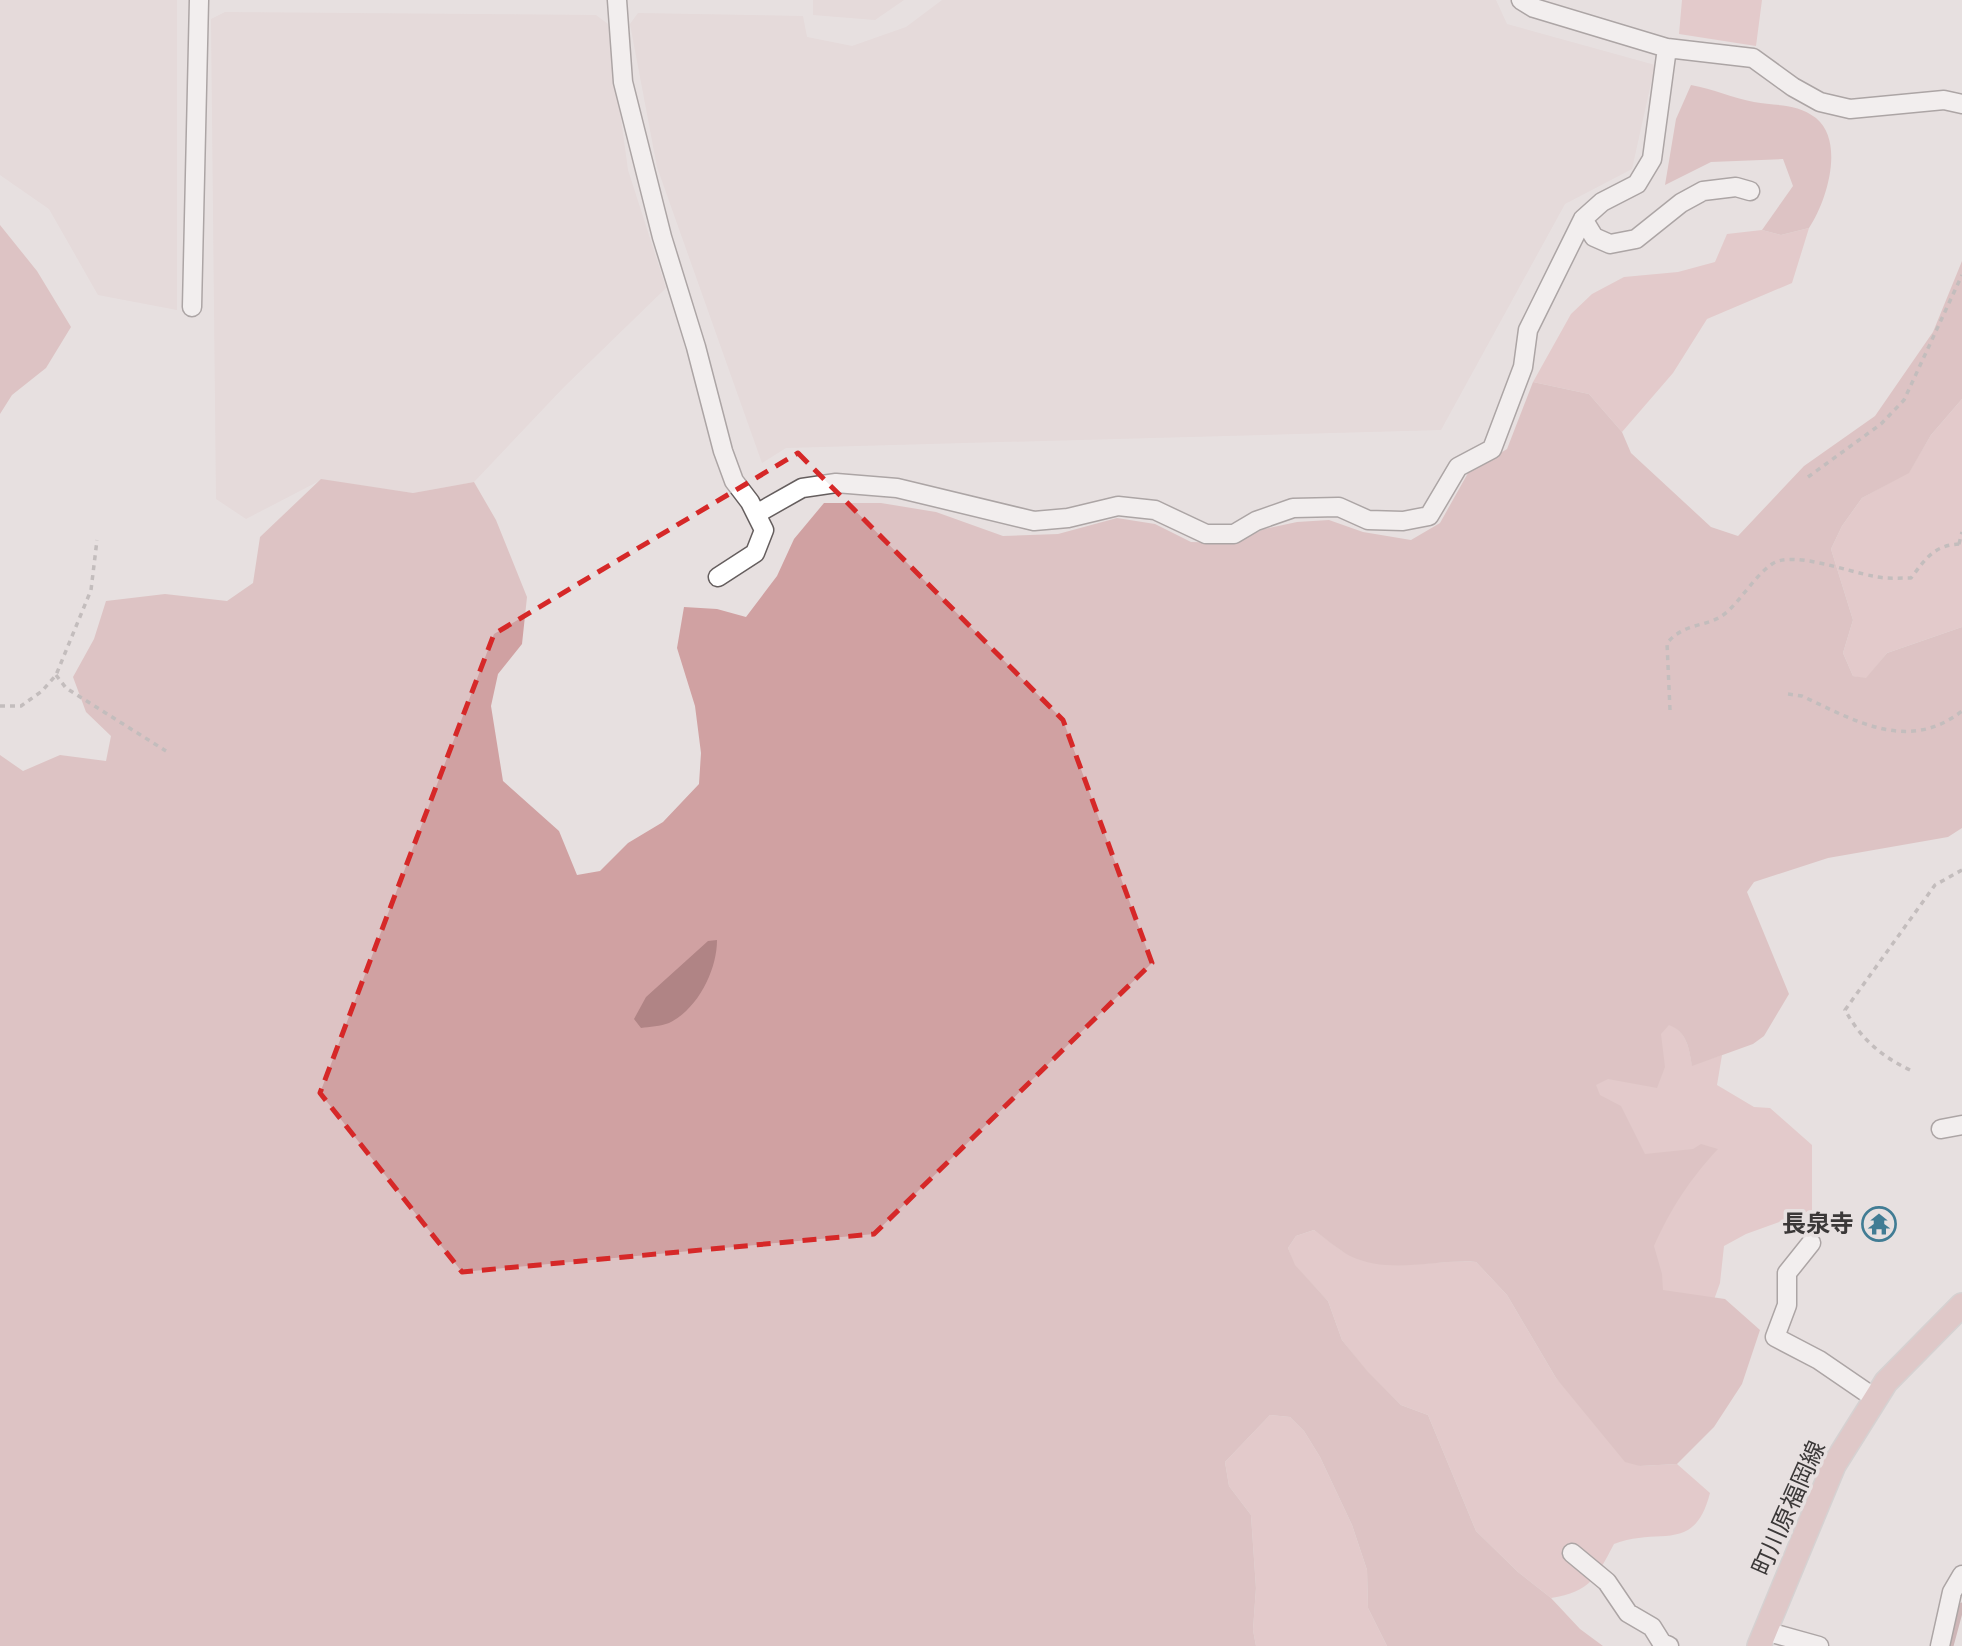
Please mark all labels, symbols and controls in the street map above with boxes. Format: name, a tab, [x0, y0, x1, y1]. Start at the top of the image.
temple icon: 長泉寺	[1860, 1205, 1898, 1243]
place label: 長泉寺	[1782, 1208, 1854, 1237]
street label: 町川原福岡線	[1745, 1436, 1830, 1579]

